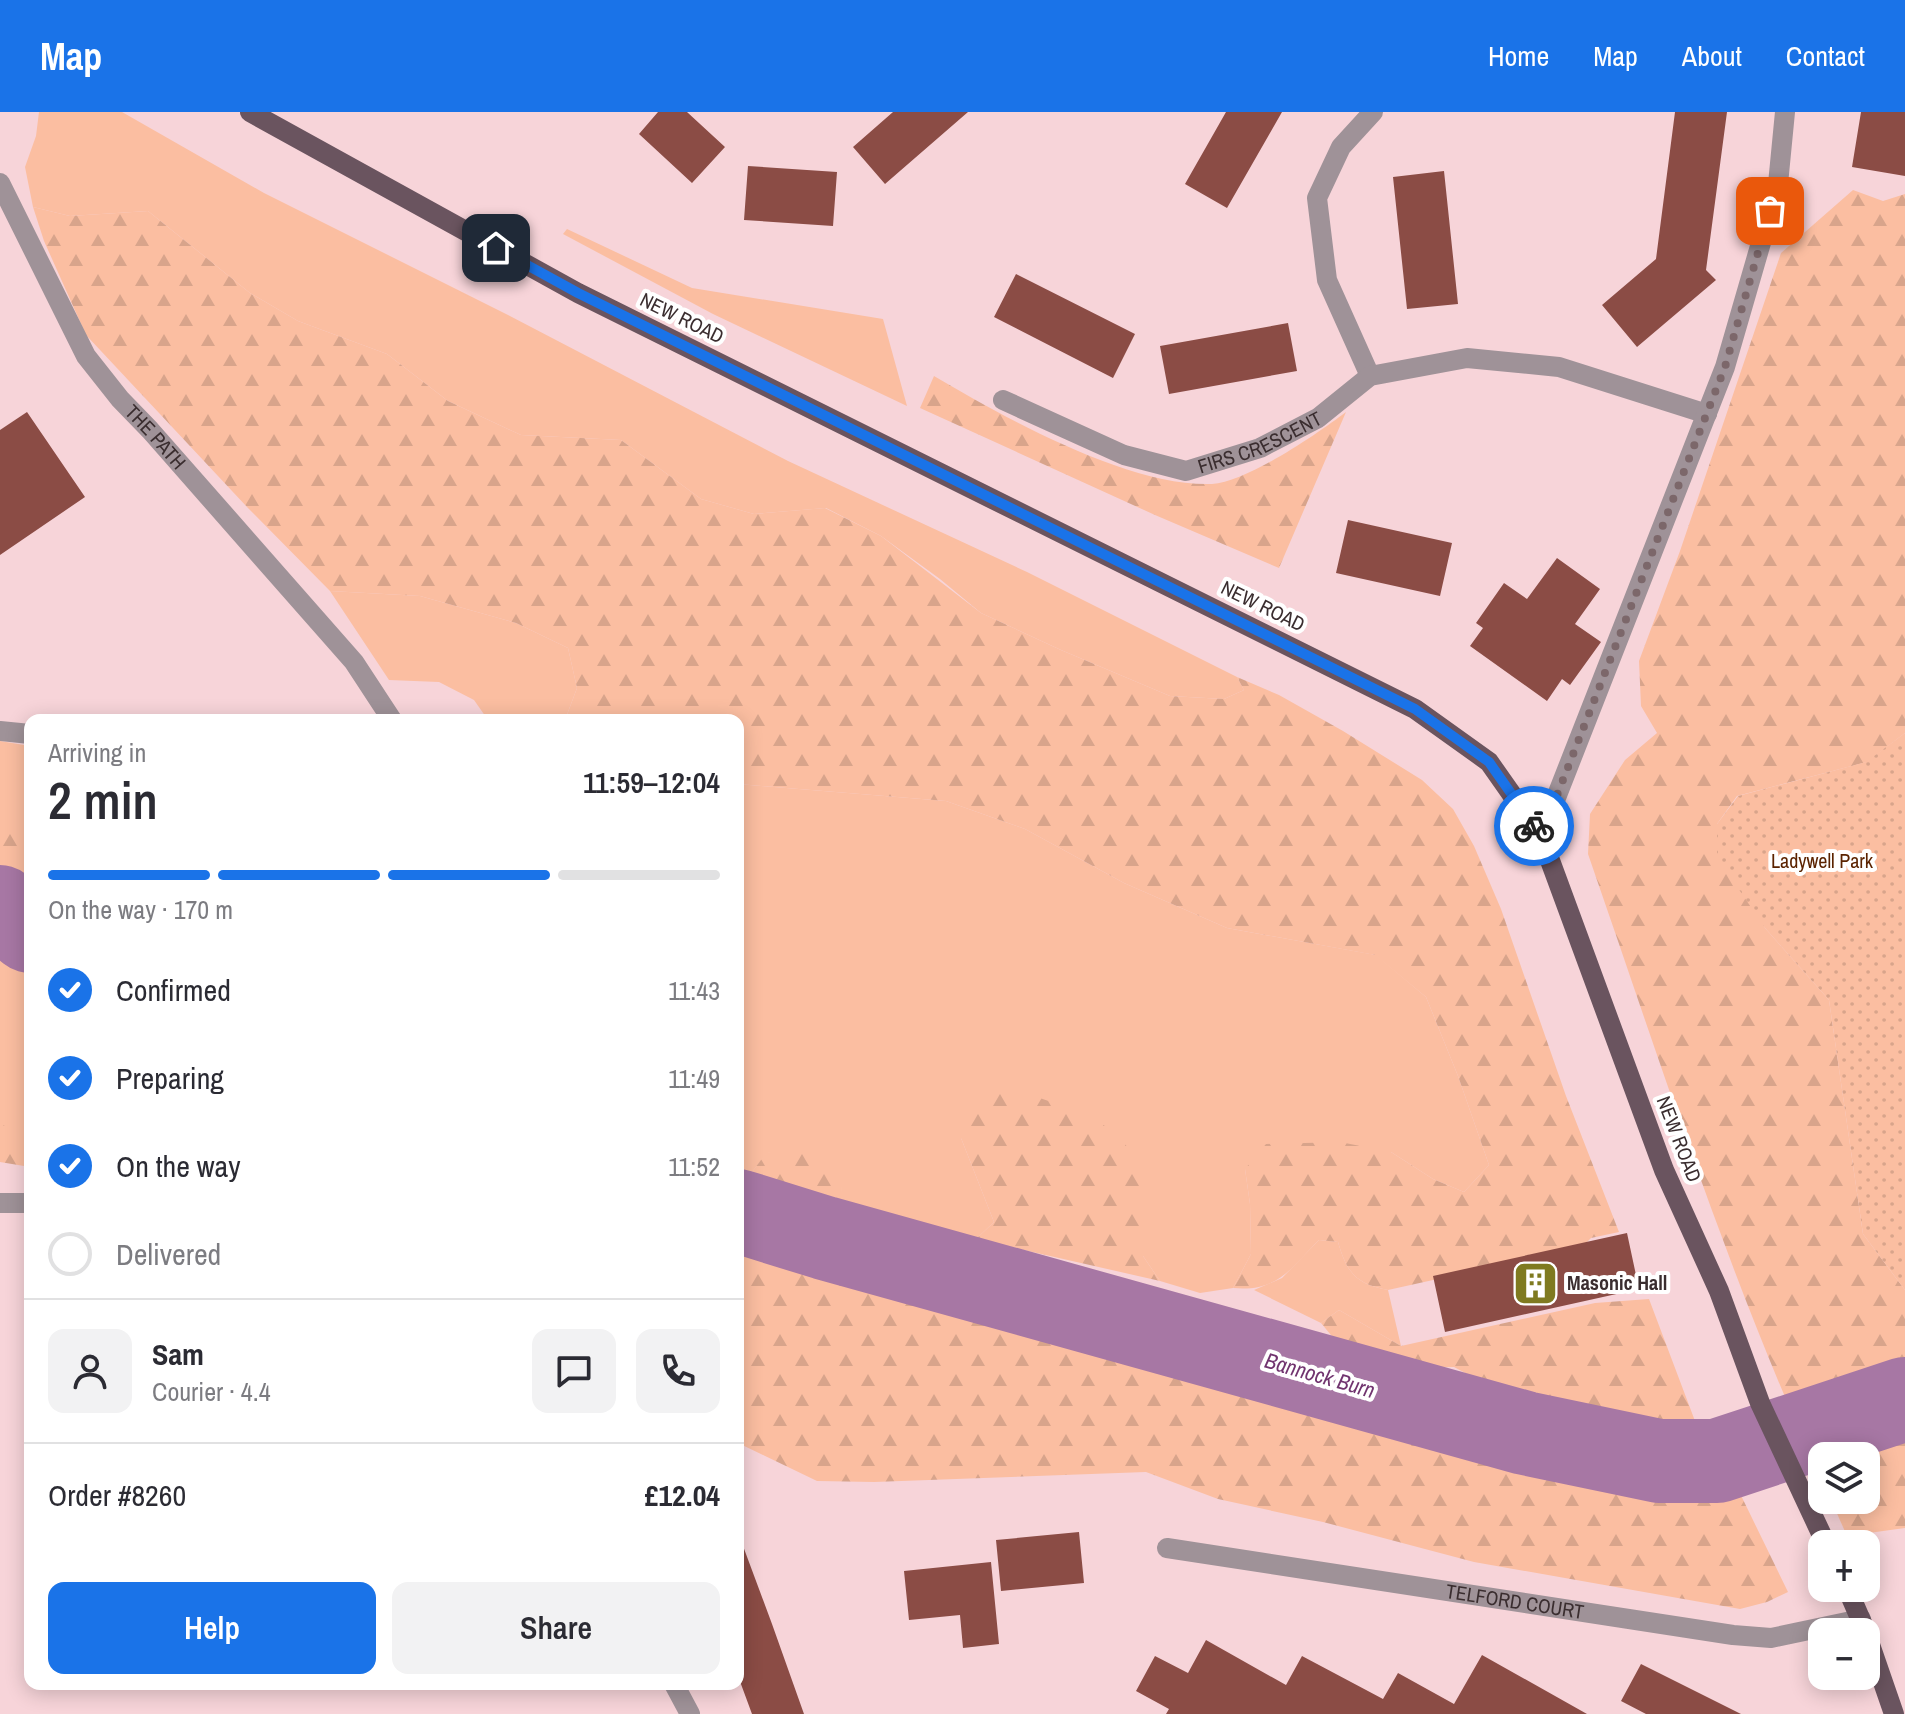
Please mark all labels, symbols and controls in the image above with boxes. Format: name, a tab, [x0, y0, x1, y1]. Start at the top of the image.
text: Map	[40, 31, 102, 82]
text: Home	[1488, 37, 1549, 75]
text: Map	[1593, 37, 1638, 75]
text: About	[1682, 37, 1742, 75]
text: Contact	[1786, 37, 1865, 75]
pin	[1736, 177, 1804, 245]
icon: bag	[1748, 189, 1792, 233]
pin	[462, 214, 530, 282]
icon: home	[474, 226, 518, 270]
street label: NEW ROAD	[636, 286, 729, 349]
street label: THE PATH	[119, 398, 192, 475]
street label: FIRS CRESCENT	[1194, 404, 1326, 480]
street label: NEW ROAD	[1217, 574, 1310, 637]
text: Arriving in	[48, 735, 146, 770]
text: 11:59–12:04	[583, 762, 720, 802]
text: 2 min	[48, 765, 158, 835]
courier	[1494, 786, 1574, 866]
icon: bike	[1512, 804, 1556, 848]
park label: Ladywell Park	[1771, 847, 1874, 874]
text: On the way · 170 m	[48, 892, 233, 927]
icon: check	[48, 968, 92, 1012]
text: Confirmed	[116, 970, 231, 1010]
text: 11:43	[668, 973, 720, 1008]
icon: check	[48, 1056, 92, 1100]
text: Preparing	[116, 1058, 224, 1098]
text: 11:49	[668, 1061, 720, 1096]
street label: NEW ROAD	[1651, 1092, 1708, 1186]
icon: check	[48, 1144, 92, 1188]
text: On the way	[116, 1146, 240, 1186]
text: 11:52	[668, 1149, 720, 1184]
text: Delivered	[116, 1234, 221, 1274]
building icon: Masonic Hall	[1512, 1259, 1560, 1307]
place label: Masonic Hall	[1567, 1269, 1667, 1296]
button: person	[48, 1329, 132, 1413]
button: chat	[532, 1329, 616, 1413]
button: phone	[636, 1329, 720, 1413]
text: Sam	[152, 1334, 204, 1374]
water label: Bannock Burn	[1261, 1345, 1379, 1405]
text: Courier · 4.4	[152, 1374, 271, 1409]
map controls	[1808, 1442, 1880, 1690]
button: layers	[1808, 1442, 1880, 1514]
text: Order #8260	[48, 1475, 186, 1515]
text: £12.04	[645, 1475, 720, 1515]
button: +	[1808, 1530, 1880, 1602]
street label: TELFORD COURT	[1444, 1577, 1586, 1625]
button: Help	[48, 1582, 376, 1674]
button: Share	[392, 1582, 720, 1674]
button: −	[1808, 1618, 1880, 1690]

